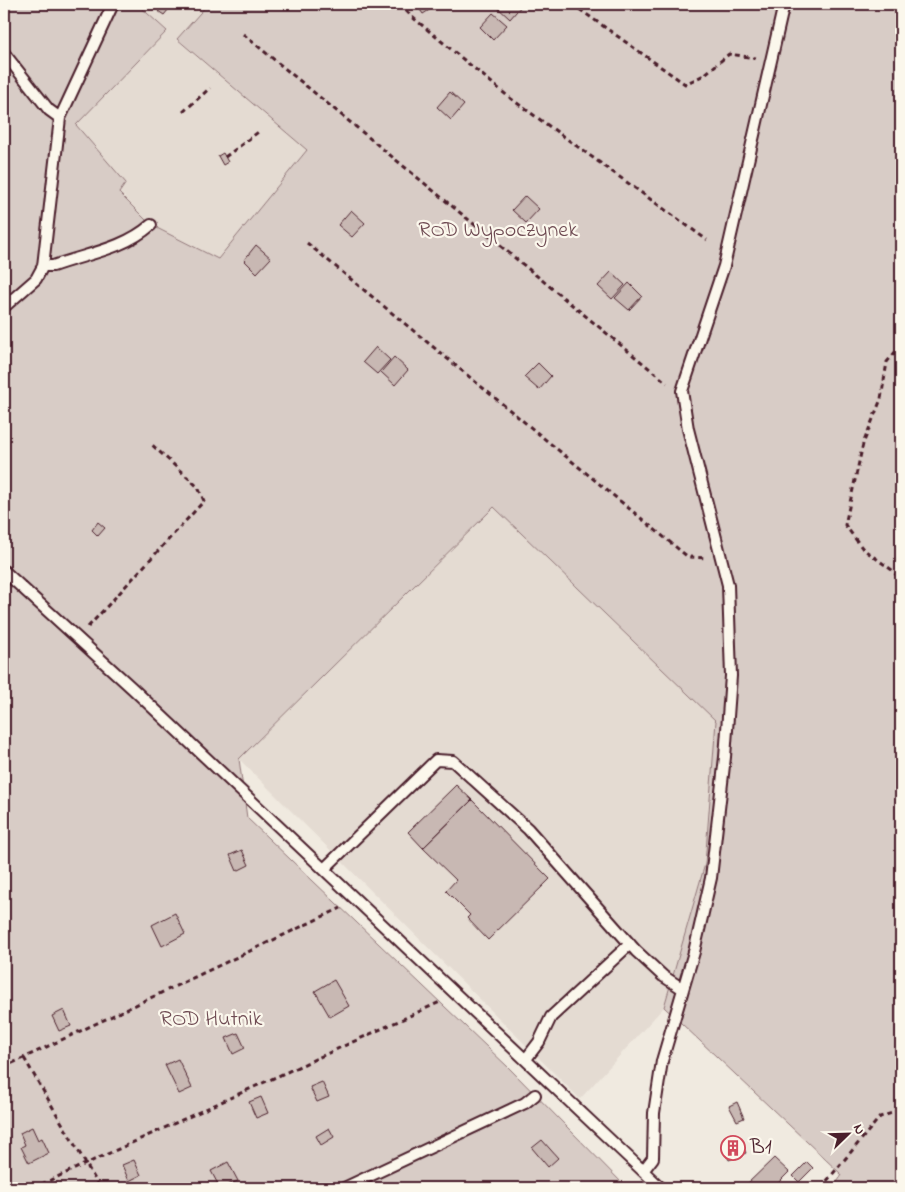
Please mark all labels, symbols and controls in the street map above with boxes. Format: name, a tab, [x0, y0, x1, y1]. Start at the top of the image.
park label: ROD Wypoczynek	[418, 215, 578, 248]
park label: ROD Hutnik	[160, 1004, 263, 1036]
north arrow	[822, 1110, 872, 1160]
text: N	[847, 1121, 870, 1138]
place label: B1	[749, 1132, 772, 1164]
building icon: B1	[720, 1135, 746, 1161]

